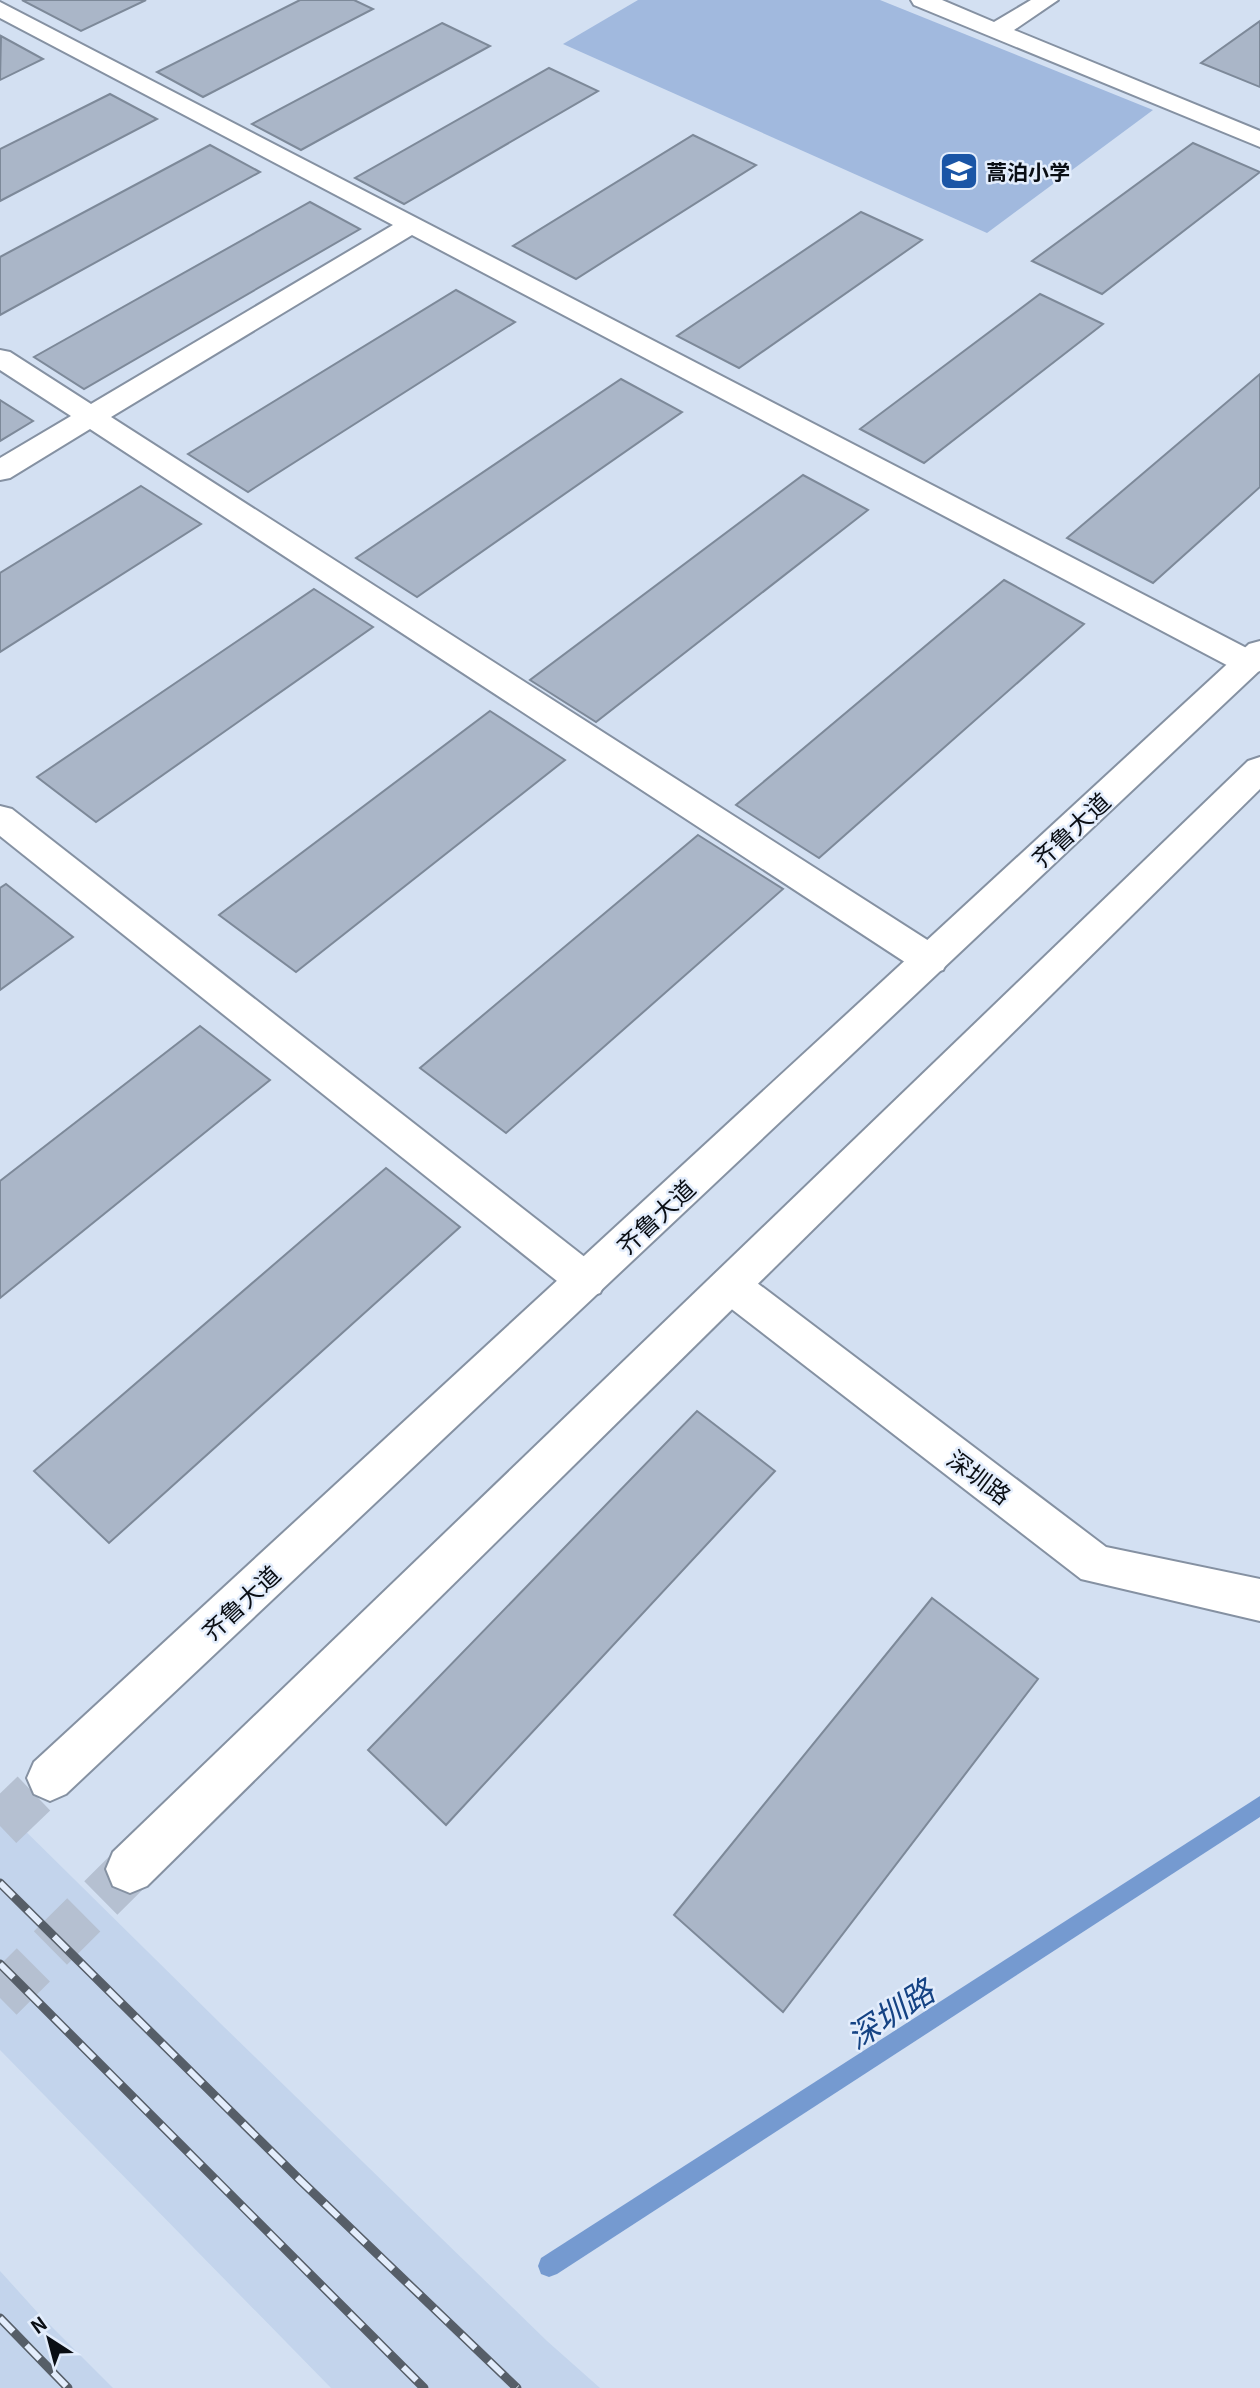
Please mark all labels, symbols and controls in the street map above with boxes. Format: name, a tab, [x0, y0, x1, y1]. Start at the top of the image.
school or university icon: 蒿泊小学	[938, 150, 980, 192]
place label: 蒿泊小学	[986, 156, 1070, 186]
street label: 齐鲁大道	[1023, 783, 1117, 875]
street label: 齐鲁大道	[608, 1170, 702, 1262]
street label: 深圳路	[941, 1440, 1019, 1512]
street label: 齐鲁大道	[193, 1556, 287, 1648]
water label: 深圳路	[836, 1965, 944, 2057]
north arrow	[14, 2304, 84, 2374]
text: N	[24, 2309, 52, 2339]

